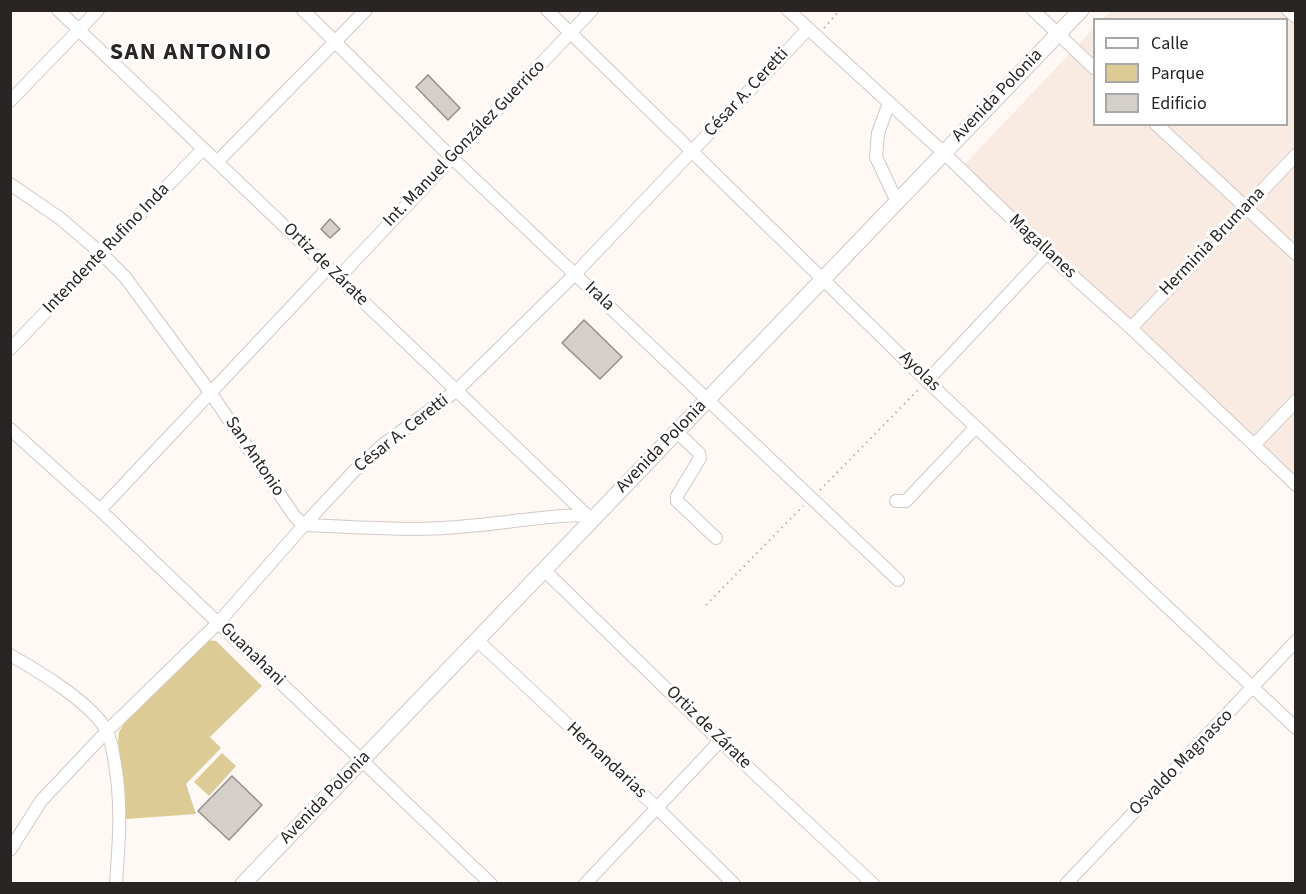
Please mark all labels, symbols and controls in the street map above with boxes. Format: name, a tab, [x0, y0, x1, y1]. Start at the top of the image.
legend	[1093, 18, 1288, 126]
text: Calle	[1151, 31, 1188, 56]
district label: SAN ANTONIO	[110, 40, 272, 68]
street label: César A. Ceretti	[700, 44, 794, 142]
street label: Avenida Polonia	[948, 45, 1048, 147]
street label: Int. Manuel González Guerrico	[379, 56, 551, 232]
text: Parque	[1151, 61, 1204, 86]
text: Edificio	[1151, 91, 1207, 116]
street label: Intendente Rufino Inda	[39, 179, 175, 319]
street label: Herminia Brumana	[1156, 183, 1270, 301]
street label: Magallanes	[1004, 210, 1080, 284]
street label: Ortiz de Zárate	[278, 219, 372, 311]
street label: Irala	[579, 278, 619, 316]
street label: Ayolas	[894, 347, 944, 397]
street label: César A. Ceretti	[351, 390, 453, 478]
street label: Avenida Polonia	[612, 396, 712, 498]
street label: San Antonio	[219, 413, 289, 501]
street label: Guanahani	[215, 619, 289, 691]
street label: Ortiz de Zárate	[661, 682, 755, 774]
street label: Osvaldo Magnasco	[1126, 705, 1238, 821]
street label: Hernandarias	[561, 718, 651, 804]
street label: Avenida Polonia	[276, 747, 376, 849]

